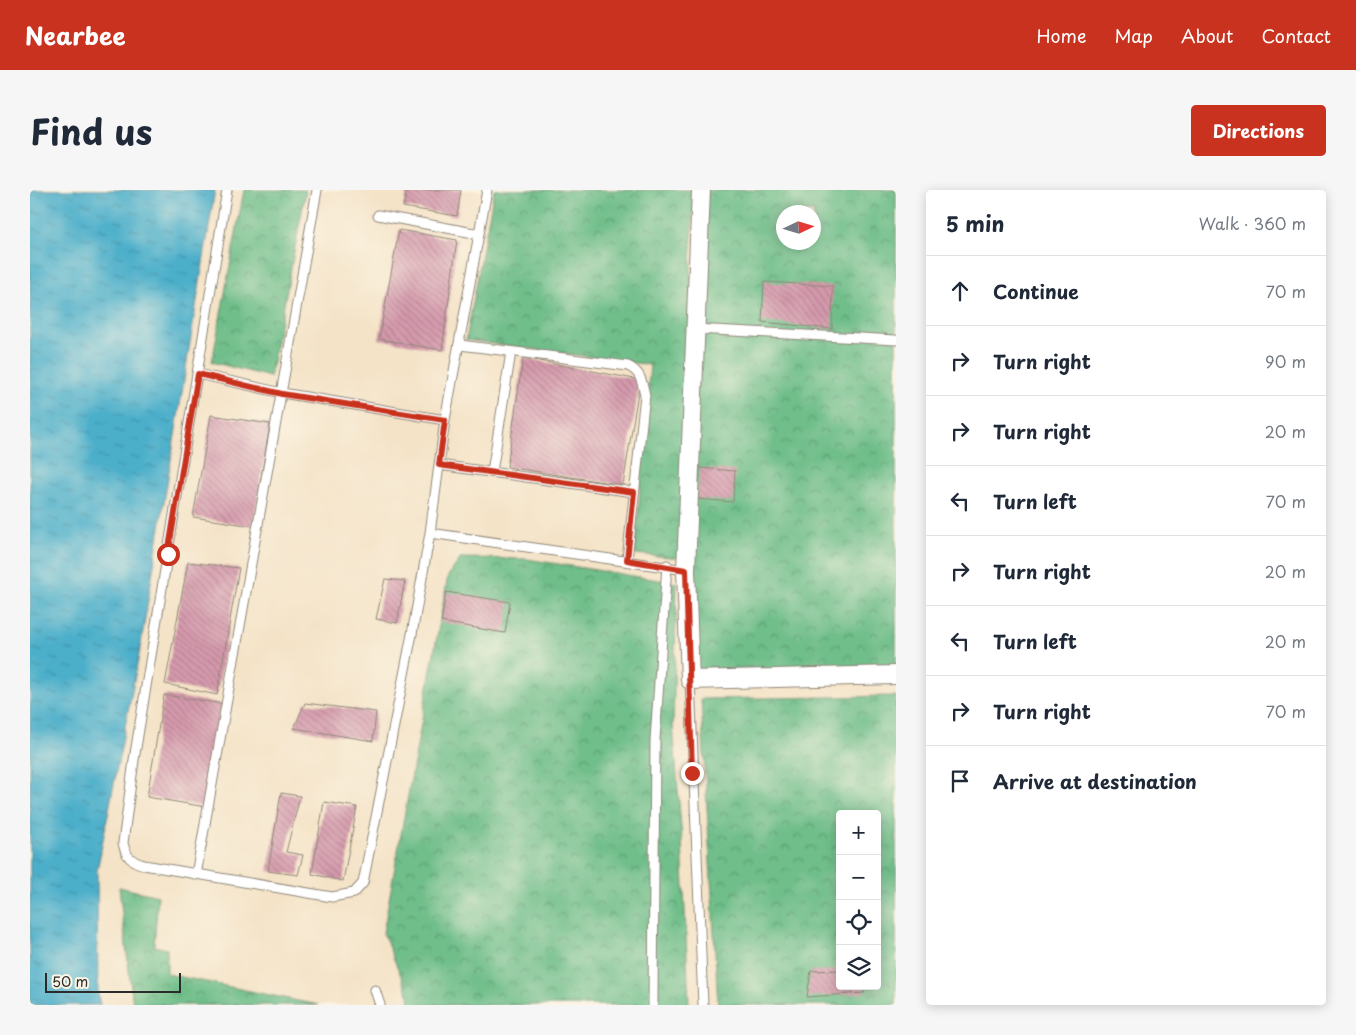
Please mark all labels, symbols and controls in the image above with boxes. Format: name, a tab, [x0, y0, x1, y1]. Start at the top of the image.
text: Nearbee	[25, 17, 126, 53]
text: Home	[1036, 22, 1086, 49]
text: Map	[1114, 22, 1153, 49]
text: About	[1181, 22, 1233, 49]
text: Contact	[1261, 22, 1331, 49]
text: Find us	[30, 104, 152, 157]
button: Directions	[1191, 105, 1326, 156]
north arrow	[776, 205, 821, 250]
text: 5 min	[946, 207, 1004, 239]
text: Walk · 360 m	[1199, 211, 1306, 235]
icon: ahead	[946, 277, 974, 305]
text: Continue	[993, 277, 1079, 305]
text: 70 m	[1266, 279, 1306, 303]
icon: right	[946, 347, 974, 375]
text: Turn right	[993, 347, 1091, 375]
text: 90 m	[1265, 349, 1306, 373]
icon: right	[946, 417, 974, 445]
text: Turn right	[993, 417, 1091, 445]
text: 20 m	[1265, 419, 1306, 443]
icon: left	[946, 487, 974, 515]
text: Turn left	[993, 487, 1077, 515]
text: 70 m	[1266, 489, 1306, 513]
route start	[157, 543, 180, 566]
icon: right	[946, 557, 974, 585]
text: Turn right	[993, 557, 1091, 585]
text: 20 m	[1265, 559, 1306, 583]
icon: left	[946, 627, 974, 655]
text: Turn left	[993, 627, 1077, 655]
text: 20 m	[1265, 629, 1306, 653]
icon: right	[946, 697, 974, 725]
text: Turn right	[993, 697, 1091, 725]
text: 70 m	[1266, 699, 1306, 723]
route end	[681, 762, 704, 785]
icon: arrive	[946, 767, 974, 795]
text: Arrive at destination	[993, 767, 1197, 795]
map controls	[836, 810, 881, 990]
button: +	[836, 810, 881, 855]
button: −	[836, 855, 881, 900]
button: locate	[836, 900, 881, 945]
button: layers	[836, 945, 881, 990]
scale bar	[45, 970, 181, 993]
text: 50 m	[52, 971, 88, 992]

